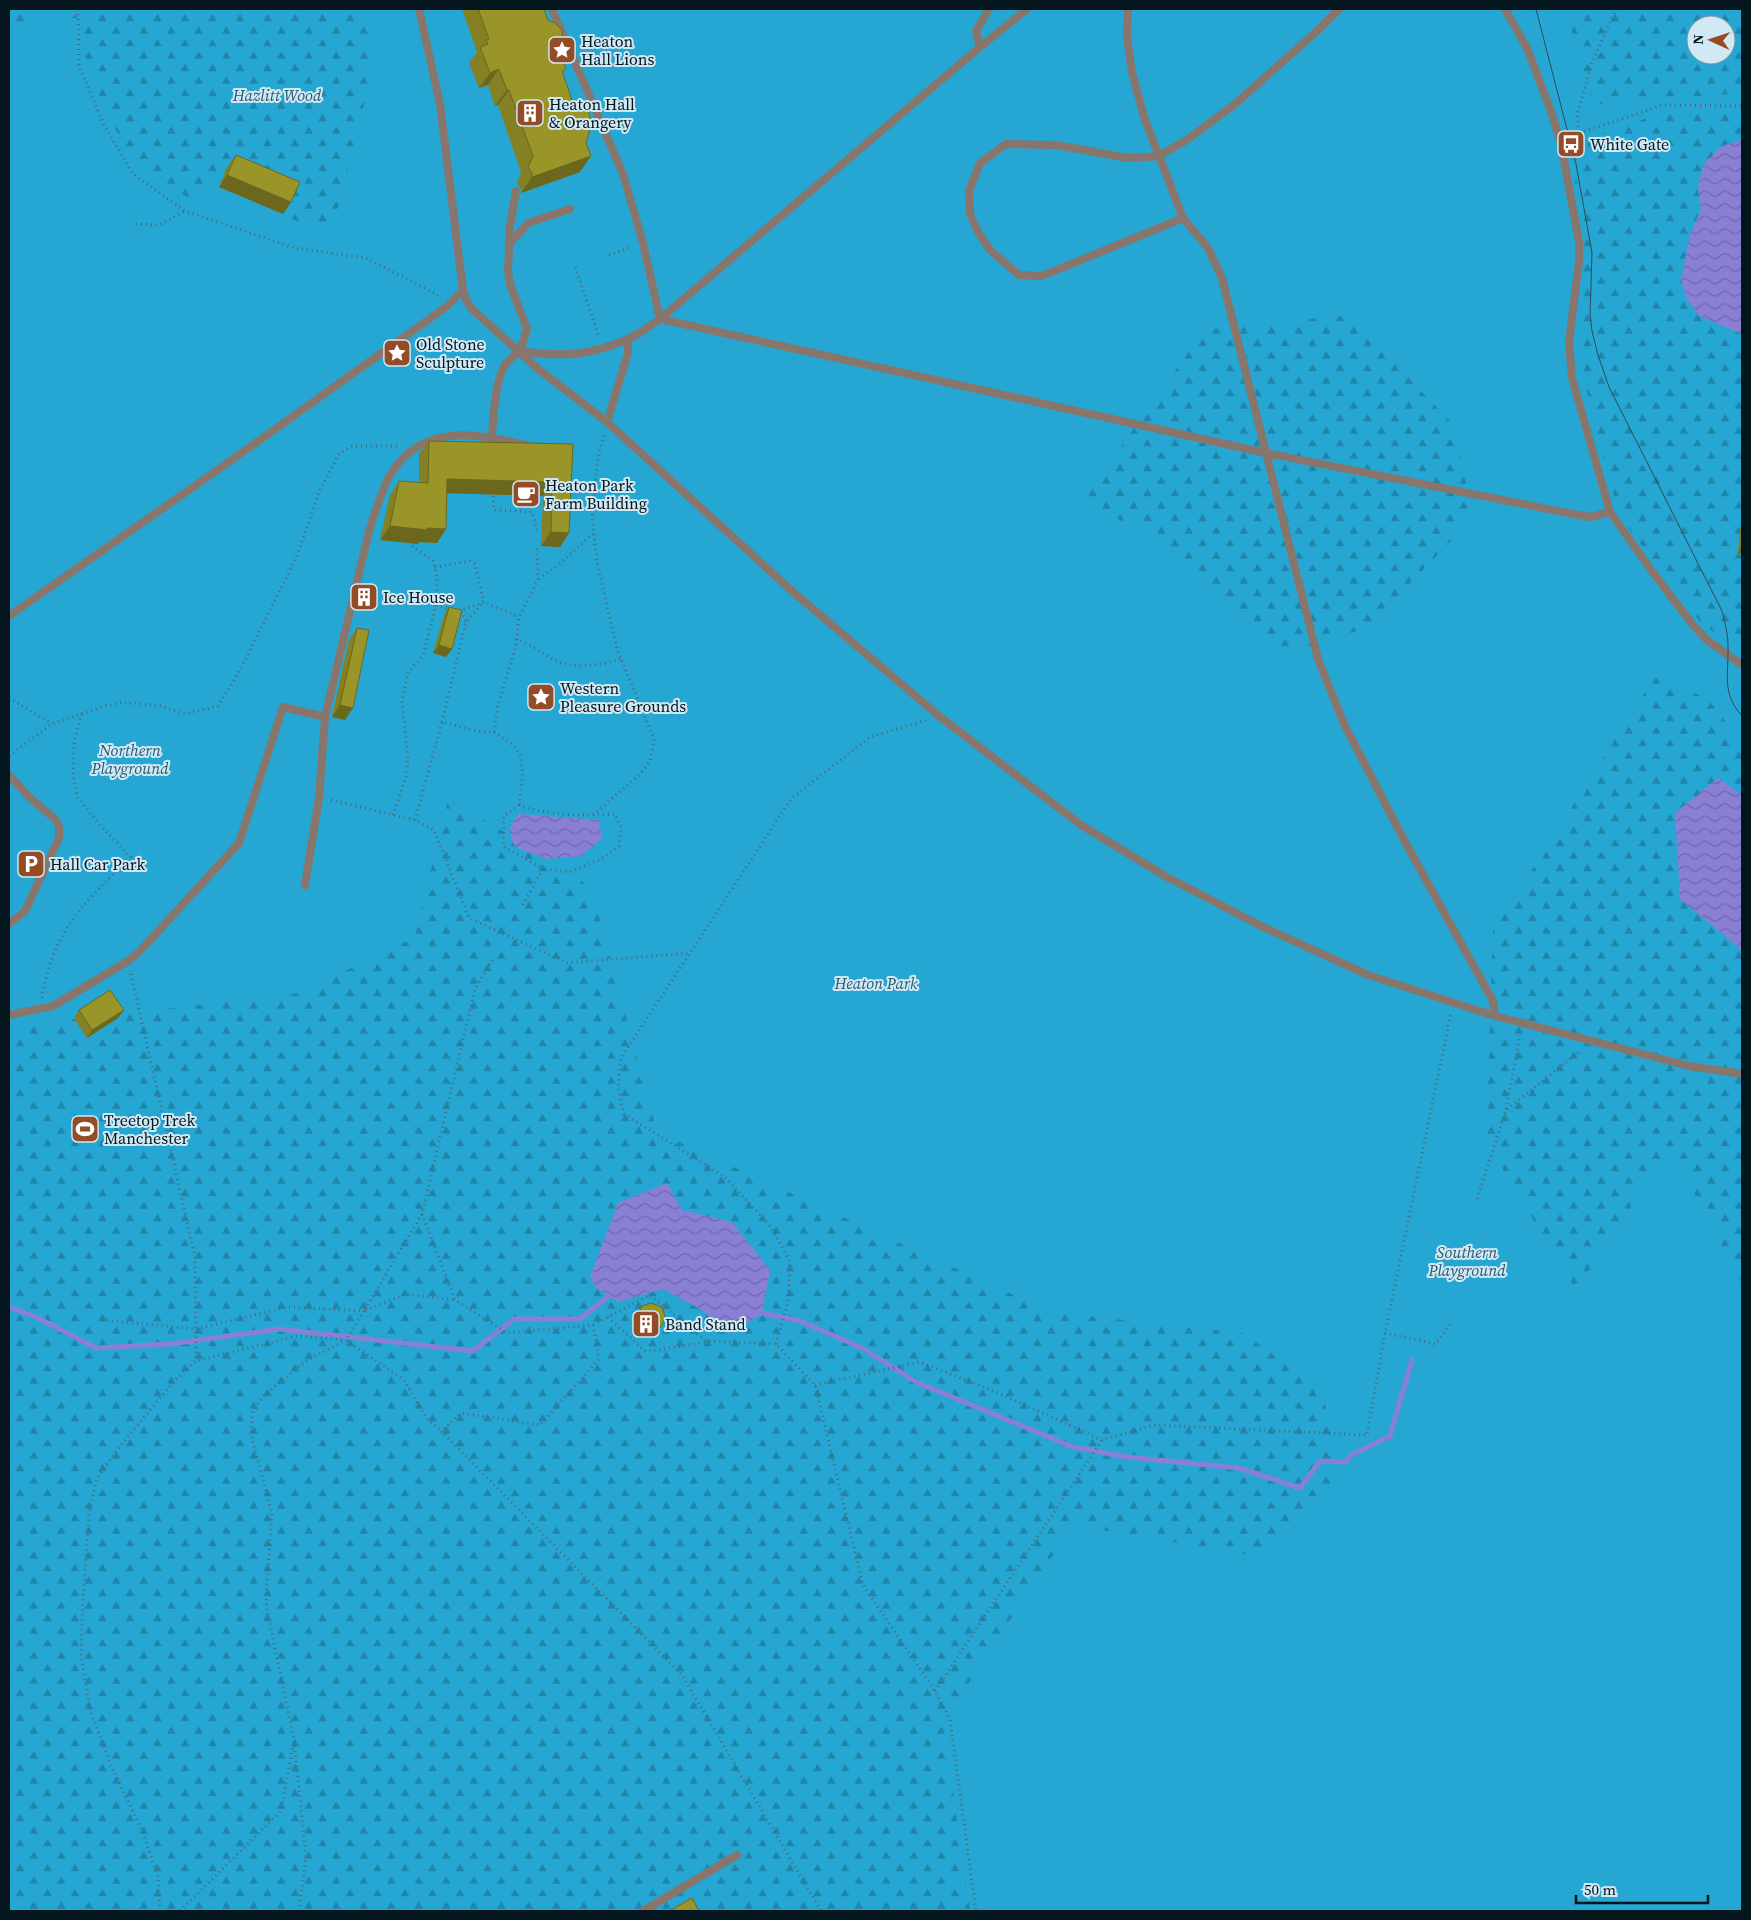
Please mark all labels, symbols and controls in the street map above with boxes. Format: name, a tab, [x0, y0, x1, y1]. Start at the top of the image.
north arrow	[1686, 15, 1736, 65]
place label: Heaton Hall Lions	[581, 30, 654, 70]
text: N	[1688, 34, 1708, 45]
place icon: Heaton Hall Lions	[547, 35, 577, 65]
park label: Hazlitt Wood	[232, 84, 322, 106]
place label: Heaton Hall & Orangery	[549, 93, 635, 133]
building icon: Heaton Hall & Orangery	[515, 98, 545, 128]
bus stop icon: White Gate	[1556, 129, 1586, 159]
place label: White Gate	[1590, 133, 1669, 155]
place label: Old Stone Sculpture	[416, 333, 485, 373]
place icon: Old Stone Sculpture	[382, 338, 412, 368]
place label: Heaton Park Farm Building	[545, 474, 647, 514]
cafe icon: Heaton Park Farm Building	[511, 479, 541, 509]
building icon: Ice House	[349, 582, 379, 612]
place label: Ice House	[383, 586, 454, 608]
place label: Western Pleasure Grounds	[560, 677, 686, 717]
place icon: Western Pleasure Grounds	[526, 682, 556, 712]
park label: Northern Playground	[90, 739, 169, 779]
parking icon: Hall Car Park	[16, 849, 46, 879]
place label: Hall Car Park	[50, 853, 145, 875]
park label: Heaton Park	[834, 972, 918, 994]
place label: Treetop Trek Manchester	[104, 1109, 195, 1149]
sports icon: Treetop Trek Manchester	[70, 1114, 100, 1144]
park label: Southern Playground	[1427, 1241, 1506, 1281]
building icon: Band Stand	[631, 1309, 661, 1339]
place label: Band Stand	[665, 1313, 746, 1335]
scale bar	[1576, 1872, 1708, 1904]
text: 50 m	[1584, 1879, 1616, 1900]

